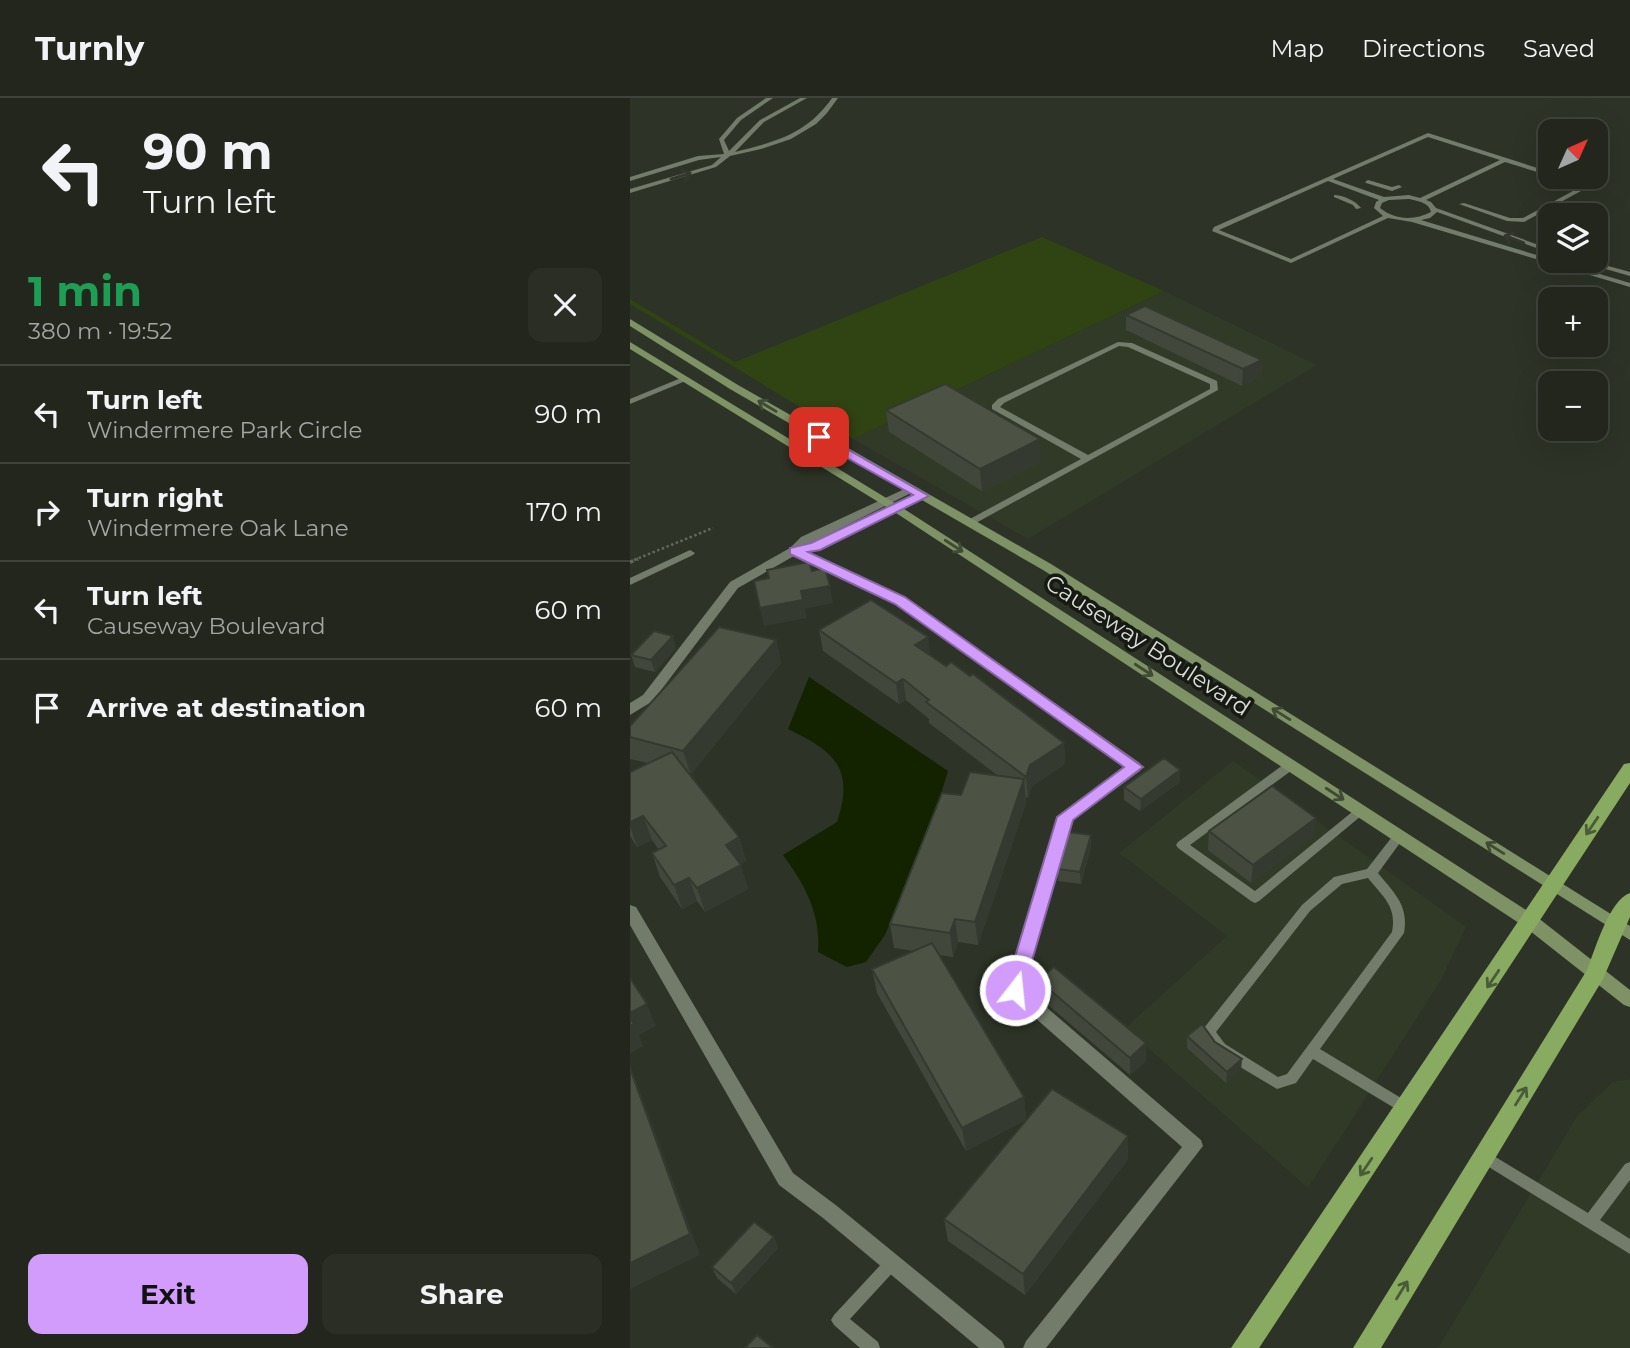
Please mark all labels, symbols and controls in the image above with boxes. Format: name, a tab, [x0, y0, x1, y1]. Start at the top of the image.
text: Turnly	[35, 28, 144, 68]
text: Map	[1271, 34, 1324, 63]
text: Directions	[1362, 34, 1485, 63]
text: Saved	[1523, 34, 1595, 63]
north arrow	[1538, 119, 1608, 189]
map controls	[1538, 119, 1608, 441]
text: 90 m	[143, 122, 273, 181]
icon: left	[28, 126, 119, 217]
one-way arrow	[670, 169, 692, 182]
text: Turn left	[143, 182, 277, 221]
button: layers	[1538, 203, 1608, 273]
one-way arrow	[1504, 232, 1526, 244]
text: 1 min	[28, 265, 142, 317]
button: close	[528, 268, 602, 342]
button: +	[1538, 287, 1608, 357]
text: 380 m · 19:52	[28, 317, 172, 345]
button: −	[1538, 371, 1608, 441]
text: Turn left	[87, 384, 203, 416]
icon: left	[28, 395, 66, 433]
text: 90 m	[535, 398, 602, 430]
one-way arrow	[758, 399, 778, 413]
pin	[789, 407, 849, 467]
text: Windermere Park Circle	[87, 416, 362, 444]
icon: arrive	[800, 418, 838, 456]
text: Turn right	[87, 482, 223, 514]
icon: right	[28, 493, 66, 531]
text: 170 m	[526, 496, 602, 528]
text: Windermere Oak Lane	[87, 514, 349, 542]
one-way arrow	[943, 539, 963, 553]
street label: Causeway Boulevard	[1040, 568, 1256, 722]
text: Turn left	[87, 580, 203, 612]
icon: left	[28, 591, 66, 629]
text: 60 m	[535, 594, 602, 626]
text: Causeway Boulevard	[87, 612, 326, 640]
one-way arrow	[1134, 663, 1154, 677]
icon: arrive	[28, 689, 66, 727]
text: Arrive at destination	[87, 692, 366, 724]
text: 60 m	[535, 692, 602, 724]
one-way arrow	[1272, 707, 1292, 721]
one-way arrow	[1325, 787, 1344, 802]
one-way arrow	[1585, 816, 1599, 835]
one-way arrow	[1486, 840, 1505, 855]
position arrow	[978, 953, 1052, 1027]
one-way arrow	[1486, 968, 1500, 988]
one-way arrow	[1514, 1086, 1528, 1106]
one-way arrow	[1358, 1157, 1373, 1176]
button: Exit	[28, 1254, 308, 1334]
button: Share	[322, 1254, 602, 1334]
one-way arrow	[1395, 1280, 1409, 1300]

